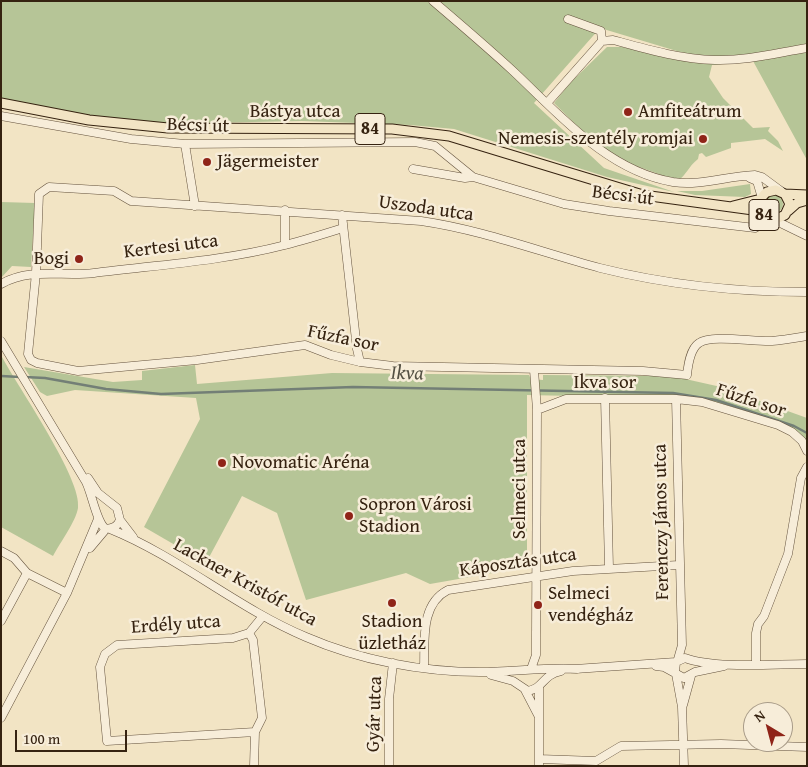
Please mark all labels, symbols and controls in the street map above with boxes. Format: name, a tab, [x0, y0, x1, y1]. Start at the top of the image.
street label: Bástya utca	[250, 101, 340, 123]
place label: Amfiteátrum	[638, 101, 741, 123]
marker: Amfiteátrum	[622, 106, 634, 118]
street label: Bécsi út	[167, 114, 229, 138]
road number: 84	[355, 114, 385, 144]
place label: Nemesis-szentély romjai	[498, 128, 693, 150]
marker: Nemesis-szentély romjai	[697, 133, 709, 145]
place label: Jägermeister	[217, 151, 319, 173]
marker: Jägermeister	[201, 156, 213, 168]
street label: Bécsi út	[591, 181, 655, 211]
street label: Uszoda utca	[377, 191, 475, 227]
road number: 84	[749, 200, 779, 230]
street label: Kertesi utca	[122, 230, 220, 264]
place label: Bogi	[34, 248, 69, 270]
marker: Bogi	[73, 253, 85, 265]
street label: Fűzfa sor	[305, 320, 381, 358]
water label: Ikva	[390, 362, 424, 386]
street label: Ikva sor	[574, 372, 636, 394]
street label: Fűzfa sor	[713, 379, 789, 423]
street label: Selmeci utca	[509, 439, 531, 539]
street label: Ferenczy János utca	[649, 444, 675, 600]
place label: Novomatic Aréna	[232, 452, 370, 474]
marker: Novomatic Aréna	[216, 457, 228, 469]
place label: Sopron Városi Stadion	[359, 494, 472, 538]
marker: Sopron Városi Stadion	[343, 510, 355, 522]
street label: Lackner Kristóf utca	[169, 534, 321, 632]
street label: Káposztás utca	[458, 544, 578, 582]
place label: Selmeci vendégház	[548, 583, 633, 627]
marker: Stadion üzletház	[386, 597, 398, 609]
marker: Selmeci vendégház	[532, 599, 544, 611]
street label: Erdély utca	[130, 610, 222, 640]
place label: Stadion üzletház	[358, 611, 426, 655]
street label: Gyár utca	[362, 676, 388, 752]
north arrow	[743, 702, 793, 752]
text: N	[750, 705, 769, 727]
scale bar	[18, 720, 130, 752]
text: 100 m	[23, 728, 60, 749]

